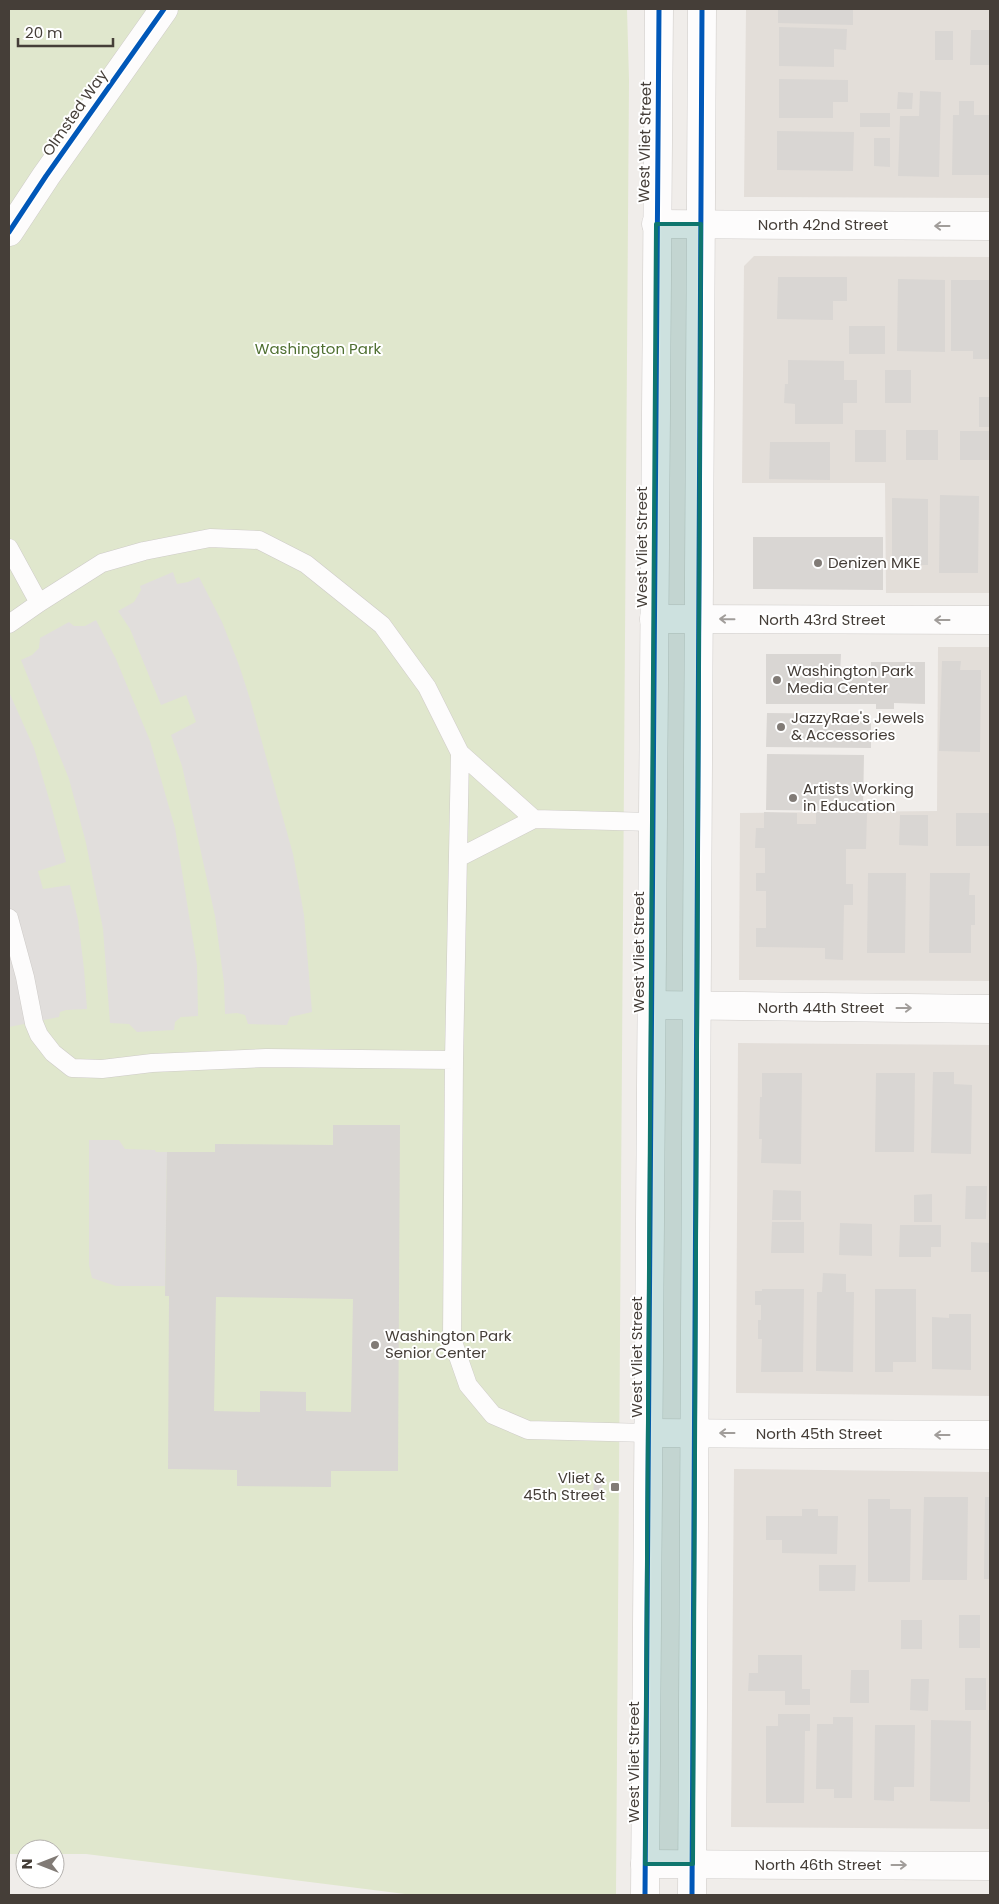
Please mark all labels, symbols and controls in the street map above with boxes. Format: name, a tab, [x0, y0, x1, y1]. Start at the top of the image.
scale bar	[18, 15, 112, 47]
text: 20 m	[25, 22, 63, 43]
street label: Olmsted Way	[37, 65, 112, 160]
street label: West Vliet Street	[633, 81, 656, 203]
street label: North 42nd Street	[758, 214, 888, 235]
one-way arrow	[934, 221, 950, 230]
park label: Washington Park	[255, 338, 381, 359]
street label: West Vliet Street	[631, 486, 652, 608]
place label: Denizen MKE	[828, 552, 921, 573]
marker: Denizen MKE	[812, 557, 824, 569]
street label: North 43rd Street	[759, 609, 885, 630]
one-way arrow	[719, 614, 735, 624]
one-way arrow	[934, 615, 950, 625]
place label: Washington Park Media Center	[787, 660, 914, 698]
marker: Washington Park Media Center	[771, 674, 783, 686]
place label: JazzyRae's Jewels & Accessories	[791, 707, 925, 745]
marker: JazzyRae's Jewels & Accessories	[775, 721, 787, 733]
place label: Artists Working in Education	[803, 778, 914, 816]
marker: Artists Working in Education	[787, 792, 799, 804]
street label: West Vliet Street	[628, 891, 649, 1013]
street label: North 44th Street	[758, 997, 884, 1018]
one-way arrow	[895, 1003, 911, 1013]
street label: West Vliet Street	[626, 1296, 647, 1418]
place label: Washington Park Senior Center	[385, 1325, 512, 1363]
marker: Washington Park Senior Center	[369, 1339, 381, 1351]
street label: North 45th Street	[756, 1423, 882, 1444]
one-way arrow	[719, 1428, 735, 1438]
one-way arrow	[934, 1430, 950, 1440]
place label: Vliet & 45th Street	[523, 1467, 605, 1505]
marker: Vliet & 45th Street	[609, 1481, 621, 1493]
street label: West Vliet Street	[623, 1701, 644, 1823]
north arrow	[15, 1839, 65, 1889]
street label: North 46th Street	[755, 1854, 881, 1875]
text: N	[17, 1859, 37, 1869]
one-way arrow	[890, 1860, 907, 1870]

